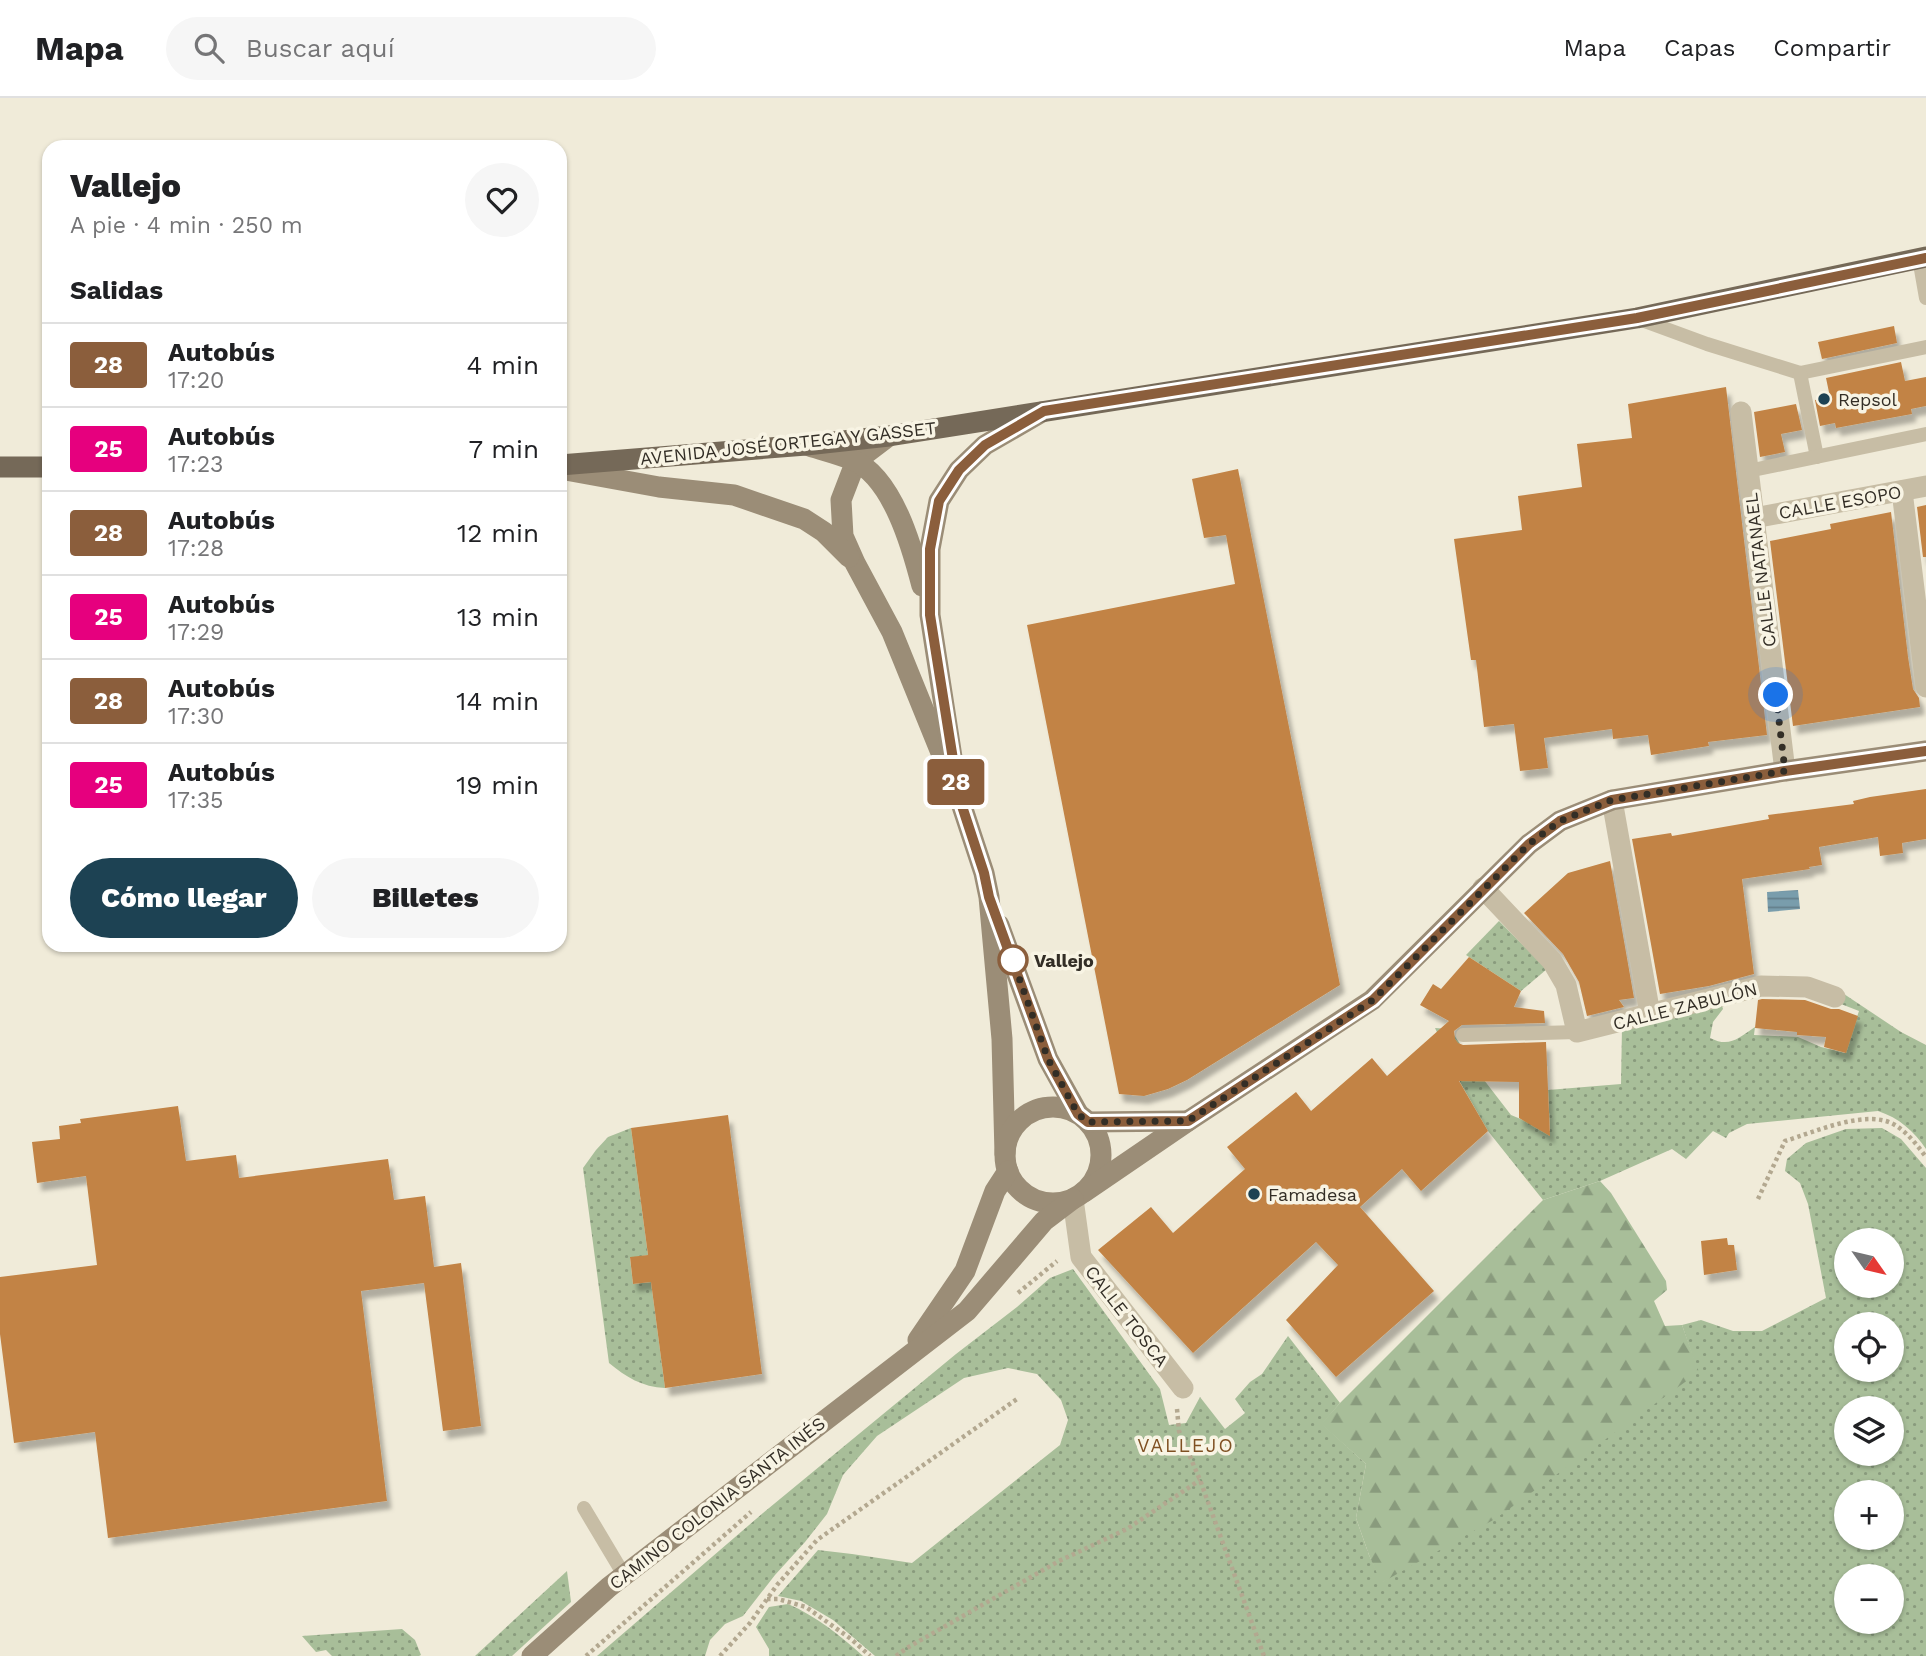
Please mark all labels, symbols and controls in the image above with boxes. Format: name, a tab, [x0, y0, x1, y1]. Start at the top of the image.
search box	[166, 17, 656, 80]
text: Mapa	[35, 29, 124, 68]
icon: search	[190, 29, 228, 67]
text: Buscar aquí	[246, 33, 395, 63]
text: Mapa	[1563, 34, 1626, 62]
text: Capas	[1664, 34, 1735, 62]
text: Compartir	[1773, 34, 1891, 62]
button: heart	[465, 163, 539, 237]
text: Vallejo	[70, 166, 181, 205]
text: A pie · 4 min · 250 m	[70, 212, 303, 239]
text: Salidas	[70, 275, 163, 305]
text: Autobús	[168, 337, 275, 367]
text: 4 min	[466, 350, 539, 380]
text: 28	[94, 351, 123, 379]
text: 17:20	[168, 367, 224, 394]
place label: Repsol	[1838, 389, 1898, 410]
marker: Repsol	[1816, 391, 1832, 407]
street label: AVENIDA JOSÉ ORTEGA Y GASSET	[639, 417, 937, 469]
text: Autobús	[168, 421, 275, 451]
text: 7 min	[469, 434, 539, 464]
text: 25	[94, 435, 123, 463]
text: 17:23	[168, 451, 224, 478]
street label: CALLE ESOPO	[1777, 481, 1903, 523]
street label: CALLE NATANAEL	[1740, 491, 1780, 648]
text: Autobús	[168, 505, 275, 535]
text: 12 min	[457, 518, 539, 548]
text: 28	[94, 519, 123, 547]
text: 17:28	[168, 535, 224, 562]
text: Autobús	[168, 589, 275, 619]
text: 13 min	[457, 602, 539, 632]
text: 25	[94, 603, 123, 631]
text: 17:29	[168, 619, 224, 646]
text: Autobús	[168, 673, 275, 703]
your location	[1758, 677, 1793, 712]
text: 14 min	[456, 686, 539, 716]
text: 28	[94, 687, 123, 715]
text: 17:30	[168, 703, 224, 730]
text: Autobús	[168, 757, 275, 787]
line badge: 28	[925, 759, 988, 805]
text: 28	[941, 768, 971, 796]
text: 19 min	[456, 770, 539, 800]
text: 25	[94, 771, 123, 799]
text: 17:35	[168, 787, 223, 814]
button: Cómo llegar	[70, 858, 298, 938]
button: Billetes	[312, 858, 539, 938]
marker: Vallejo	[998, 945, 1028, 975]
place label: Vallejo	[1034, 950, 1094, 971]
street label: CALLE ZABULÓN	[1611, 978, 1759, 1034]
place label: Famadesa	[1268, 1184, 1357, 1205]
marker: Famadesa	[1246, 1186, 1262, 1202]
north arrow	[1834, 1228, 1904, 1298]
map controls	[1834, 1228, 1904, 1634]
street label: CALLE TOSCA	[1081, 1261, 1173, 1371]
button: locate	[1834, 1312, 1904, 1382]
button: layers	[1834, 1396, 1904, 1466]
street label: CAMINO COLONIA SANTA INÉS	[605, 1412, 829, 1594]
district label: VALLEJO	[1137, 1434, 1235, 1457]
button: +	[1834, 1480, 1904, 1550]
button: −	[1834, 1564, 1904, 1634]

